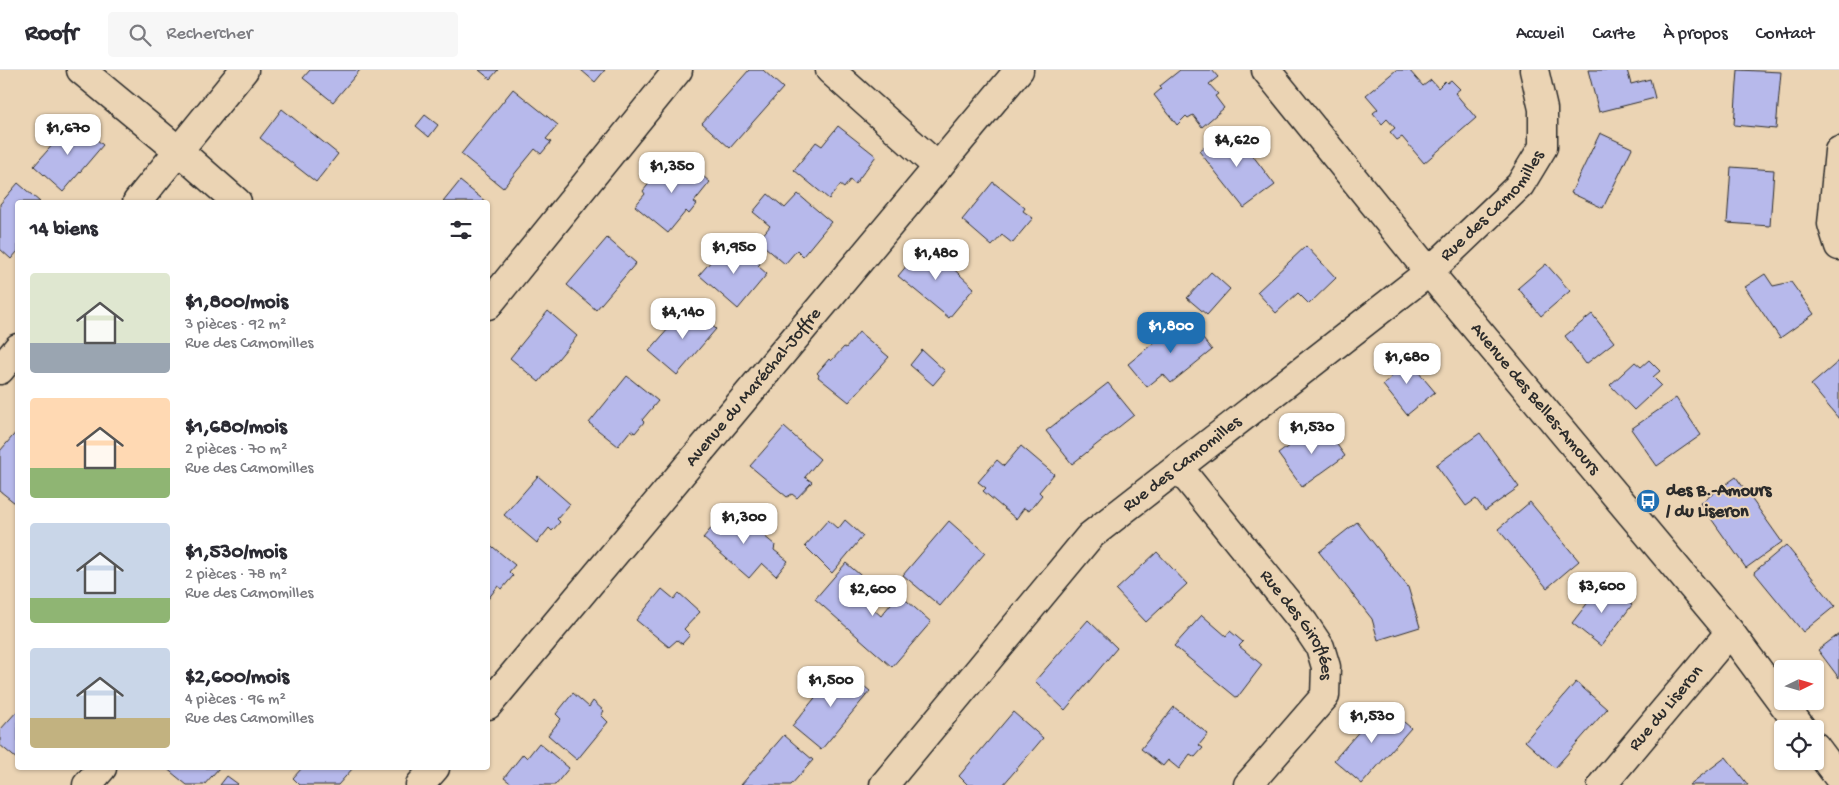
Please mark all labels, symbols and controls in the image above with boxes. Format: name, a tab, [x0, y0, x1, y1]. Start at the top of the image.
search box	[108, 12, 458, 57]
text: Roofr	[25, 20, 78, 49]
icon: search	[126, 21, 154, 49]
text: Rechercher	[166, 23, 253, 46]
text: Accueil	[1516, 24, 1564, 45]
text: Carte	[1592, 24, 1635, 45]
text: À propos	[1663, 24, 1728, 45]
text: Contact	[1756, 24, 1814, 45]
pin: $1,670	[27, 114, 109, 156]
text: $1,670	[46, 120, 90, 139]
pin: $4,620	[1196, 126, 1278, 168]
text: $4,620	[1215, 132, 1259, 151]
street label: Rue des Camomilles	[1436, 145, 1550, 266]
pin: $1,350	[631, 152, 713, 194]
text: $1,350	[650, 158, 694, 177]
icon: filters	[447, 216, 475, 244]
text: 14 biens	[30, 218, 98, 243]
pin: $1,950	[693, 232, 775, 275]
pin: $1,480	[895, 238, 977, 281]
text: $1,950	[712, 239, 756, 258]
text: $1,480	[914, 245, 958, 264]
text: $1,800/mois	[185, 291, 288, 316]
icon: home	[70, 293, 130, 353]
pin: $4,140	[642, 298, 724, 340]
street label: Avenue du Maréchal-Joffre	[681, 303, 827, 471]
text: $4,140	[662, 304, 704, 323]
pin: $1,800	[1130, 312, 1212, 354]
text: 3 pièces · 92 m²	[185, 316, 286, 335]
text: $1,800	[1148, 318, 1194, 337]
street label: Avenue des Belles-Amours	[1466, 319, 1605, 480]
text: Rue des Camomilles	[185, 335, 314, 354]
pin: $1,680	[1366, 342, 1448, 385]
text: $1,680	[1385, 349, 1429, 368]
street label: Rue des Camomilles	[1119, 411, 1247, 517]
pin: $1,530	[1271, 412, 1353, 455]
text: $1,680/mois	[185, 416, 287, 441]
icon: home	[70, 418, 130, 478]
text: $1,530	[1290, 419, 1334, 438]
text: 2 pièces · 70 m²	[185, 441, 287, 460]
text: Rue des Camomilles	[185, 460, 314, 479]
place label: des B.-Amours / du Liseron	[1665, 481, 1773, 523]
bus stop icon: des B.-Amours / du Liseron	[1635, 488, 1661, 514]
pin: $1,300	[703, 502, 785, 545]
text: $1,300	[721, 509, 767, 528]
text: $1,530/mois	[185, 541, 287, 566]
icon: home	[70, 543, 130, 603]
text: 2 pièces · 78 m²	[185, 566, 287, 585]
street label: Rue des Giroflées	[1255, 566, 1337, 682]
pin: $3,600	[1561, 572, 1643, 614]
pin: $2,600	[832, 574, 914, 617]
text: $3,600	[1579, 578, 1625, 597]
text: $2,600	[850, 581, 896, 600]
text: Rue des Camomilles	[185, 585, 314, 604]
north arrow	[1774, 660, 1824, 710]
map controls	[1774, 660, 1824, 770]
street label: Rue du Liseron	[1624, 661, 1708, 755]
text: $2,600/mois	[185, 666, 289, 691]
pin: $1,500	[790, 666, 872, 708]
icon: home	[70, 668, 130, 728]
text: $1,500	[808, 672, 854, 691]
text: 4 pièces · 96 m²	[185, 691, 286, 710]
pin: $1,530	[1331, 702, 1413, 744]
text: $1,530	[1350, 708, 1394, 727]
text: Rue des Camomilles	[185, 710, 314, 729]
button: locate	[1774, 720, 1824, 770]

